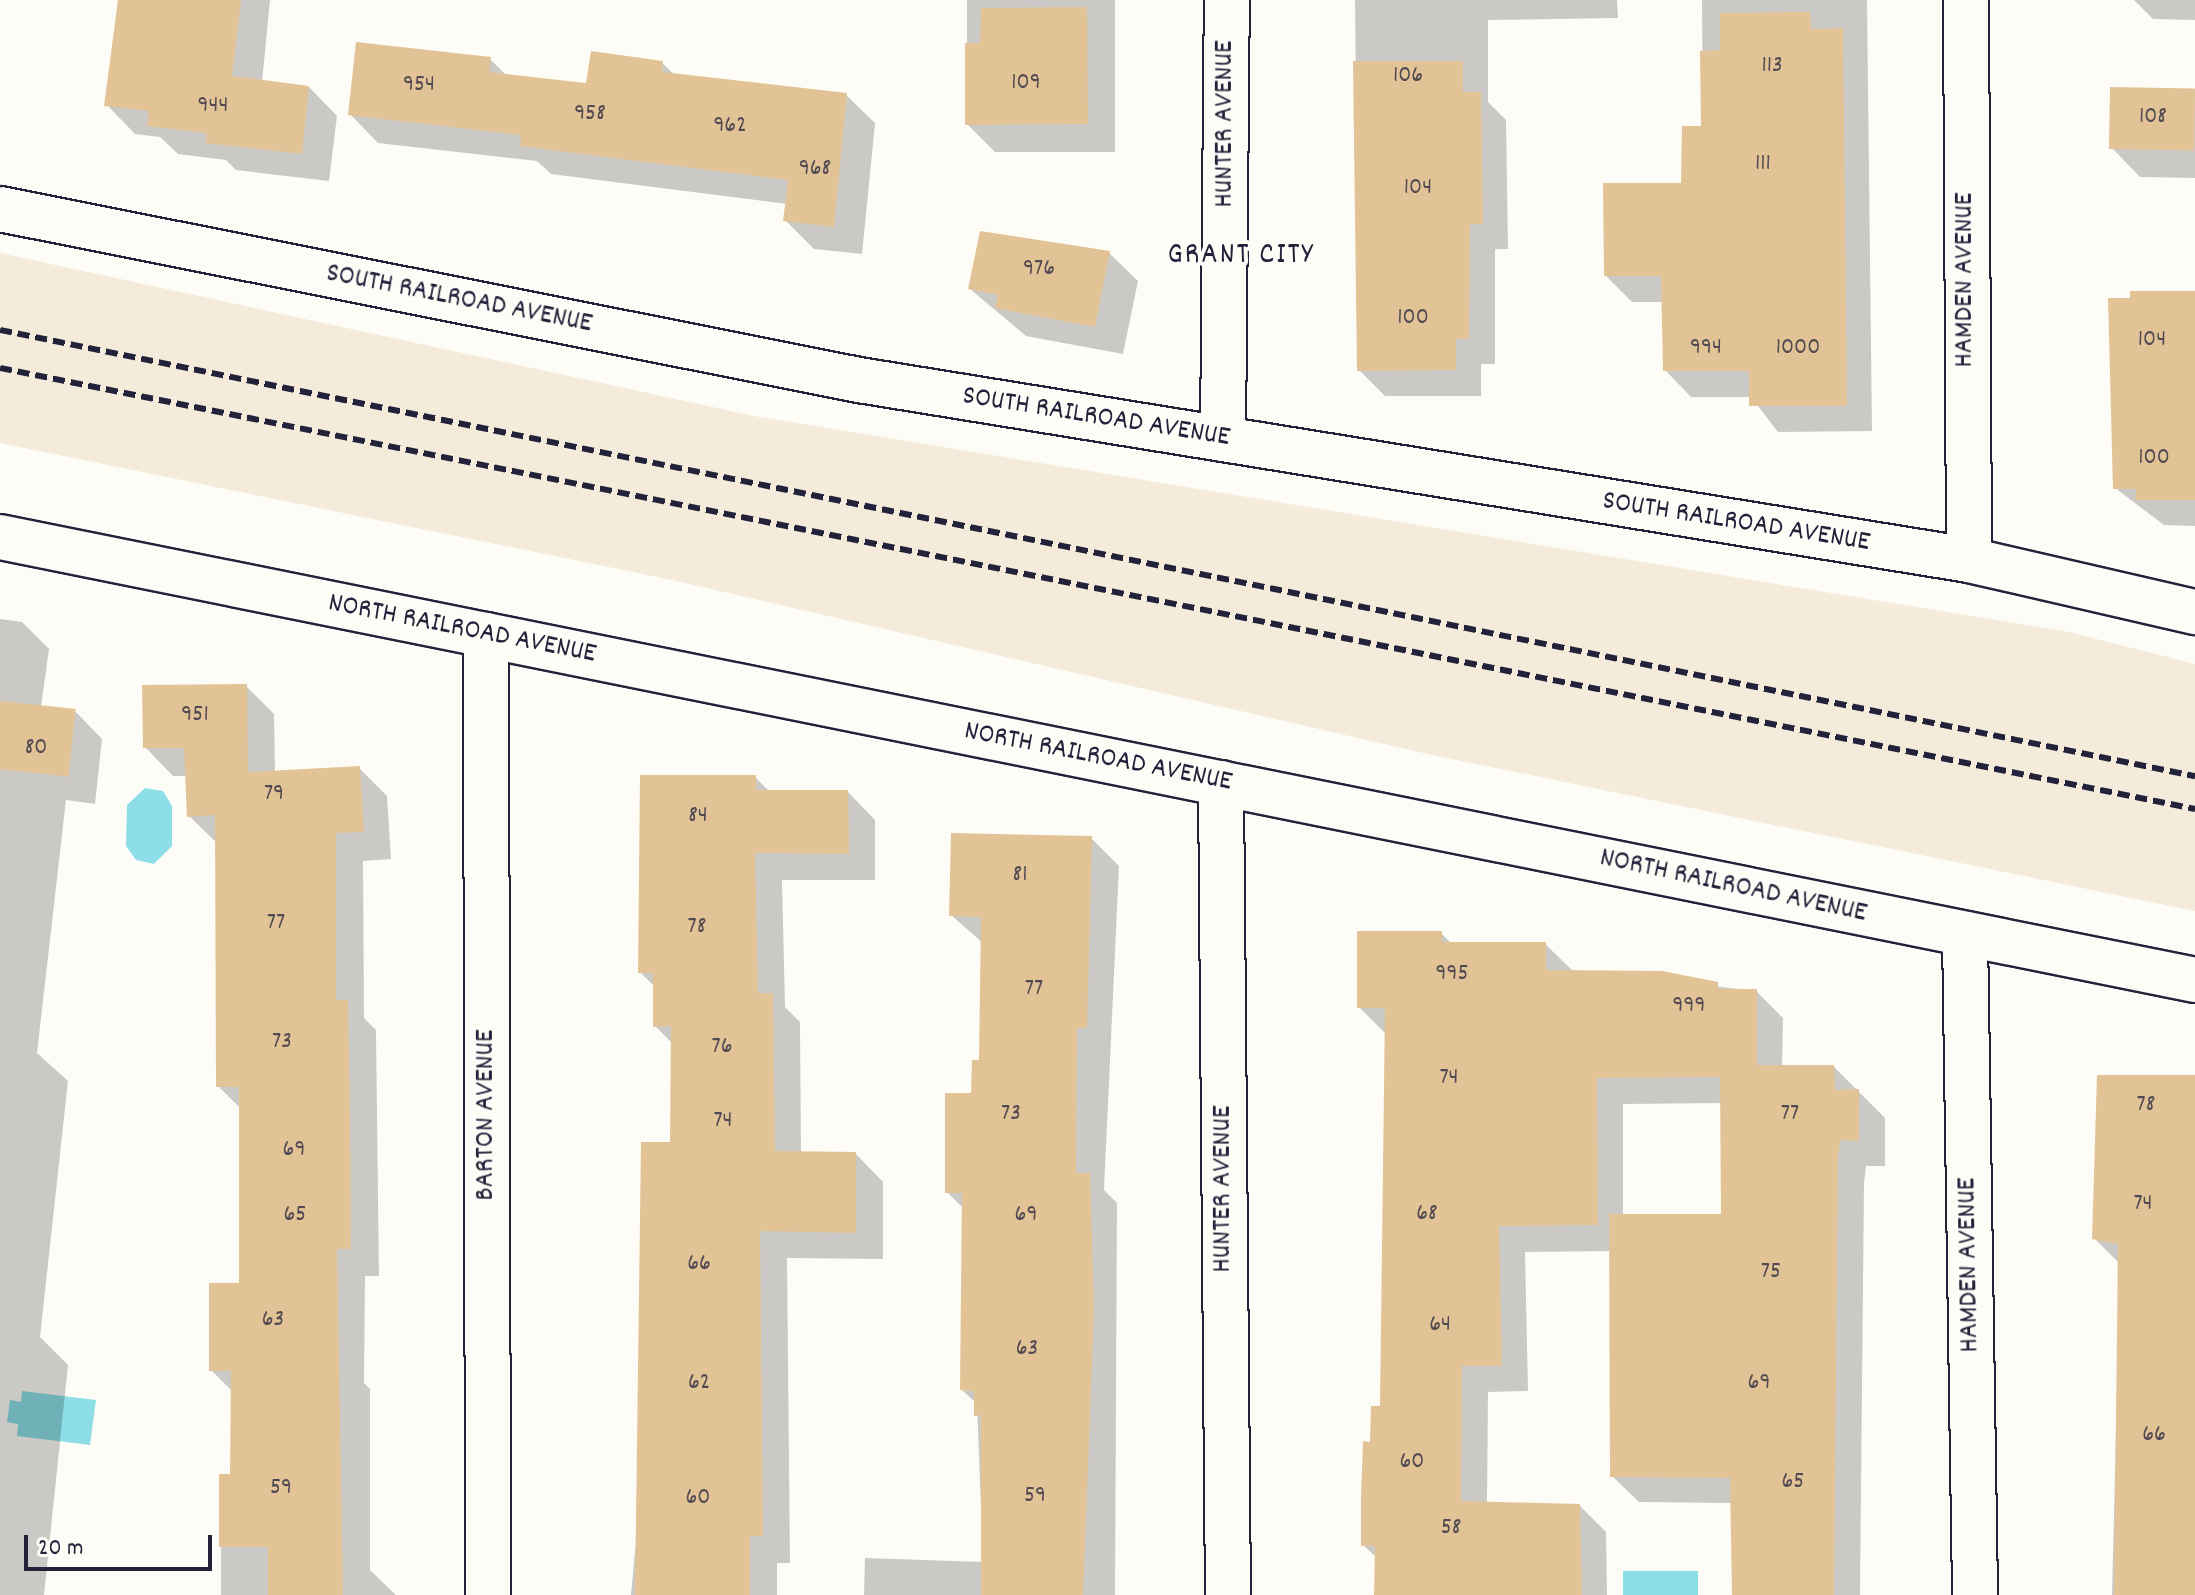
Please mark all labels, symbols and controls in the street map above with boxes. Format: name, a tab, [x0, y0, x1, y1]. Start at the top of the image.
street label: HUNTER AVENUE	[1209, 40, 1243, 208]
house number: 113	[1761, 53, 1783, 81]
house number: 106	[1393, 63, 1423, 91]
house number: 109	[1011, 70, 1041, 98]
house number: 954	[403, 72, 435, 100]
house number: 944	[198, 93, 228, 121]
house number: 958	[574, 101, 606, 129]
house number: 108	[2139, 104, 2167, 132]
house number: 962	[713, 113, 747, 141]
house number: 111	[1755, 151, 1771, 179]
house number: 968	[799, 156, 831, 184]
house number: 104	[1404, 175, 1432, 203]
street label: HAMDEN AVENUE	[1949, 193, 1983, 367]
district label: GRANT CITY	[1168, 239, 1314, 275]
house number: 976	[1023, 256, 1055, 284]
street label: SOUTH RAILROAD AVENUE	[323, 258, 595, 342]
house number: 100	[1397, 305, 1429, 333]
house number: 104	[2138, 327, 2166, 355]
house number: 994	[1690, 335, 1722, 363]
house number: 1000	[1776, 335, 1820, 363]
street label: SOUTH RAILROAD AVENUE	[960, 380, 1232, 456]
house number: 100	[2138, 445, 2170, 473]
street label: SOUTH RAILROAD AVENUE	[1600, 485, 1872, 561]
street label: NORTH RAILROAD AVENUE	[325, 588, 599, 672]
house number: 951	[181, 702, 209, 730]
street label: NORTH RAILROAD AVENUE	[961, 716, 1235, 800]
house number: 80	[25, 735, 47, 763]
house number: 79	[264, 781, 284, 809]
house number: 84	[688, 803, 708, 831]
street label: NORTH RAILROAD AVENUE	[1597, 842, 1869, 932]
house number: 81	[1013, 862, 1027, 890]
house number: 77	[267, 910, 285, 938]
house number: 78	[688, 914, 706, 942]
house number: 995	[1435, 961, 1469, 989]
house number: 77	[1025, 976, 1043, 1004]
house number: 999	[1673, 993, 1705, 1021]
house number: 73	[272, 1029, 292, 1057]
street label: BARTON AVENUE	[470, 1029, 504, 1201]
house number: 76	[712, 1034, 732, 1062]
house number: 74	[1439, 1065, 1459, 1093]
house number: 78	[2137, 1092, 2155, 1120]
house number: 73	[1001, 1101, 1021, 1129]
house number: 77	[1781, 1101, 1799, 1129]
street label: HUNTER AVENUE	[1207, 1105, 1241, 1273]
house number: 74	[713, 1108, 733, 1136]
house number: 69	[283, 1137, 305, 1165]
street label: HAMDEN AVENUE	[1952, 1177, 1988, 1353]
house number: 74	[2133, 1191, 2153, 1219]
house number: 68	[1416, 1201, 1438, 1229]
house number: 65	[284, 1202, 306, 1230]
house number: 69	[1015, 1202, 1037, 1230]
house number: 66	[687, 1251, 711, 1279]
house number: 75	[1761, 1259, 1781, 1287]
house number: 63	[262, 1307, 284, 1335]
house number: 64	[1429, 1312, 1451, 1340]
house number: 63	[1016, 1336, 1038, 1364]
house number: 62	[688, 1370, 710, 1398]
house number: 69	[1748, 1370, 1770, 1398]
house number: 66	[2142, 1422, 2166, 1450]
house number: 60	[1400, 1449, 1424, 1477]
house number: 65	[1782, 1469, 1804, 1497]
house number: 59	[270, 1475, 292, 1503]
house number: 59	[1024, 1483, 1046, 1511]
house number: 60	[686, 1485, 710, 1513]
house number: 58	[1441, 1515, 1461, 1543]
scale bar	[28, 1519, 216, 1569]
text: 20 m	[38, 1532, 84, 1566]

